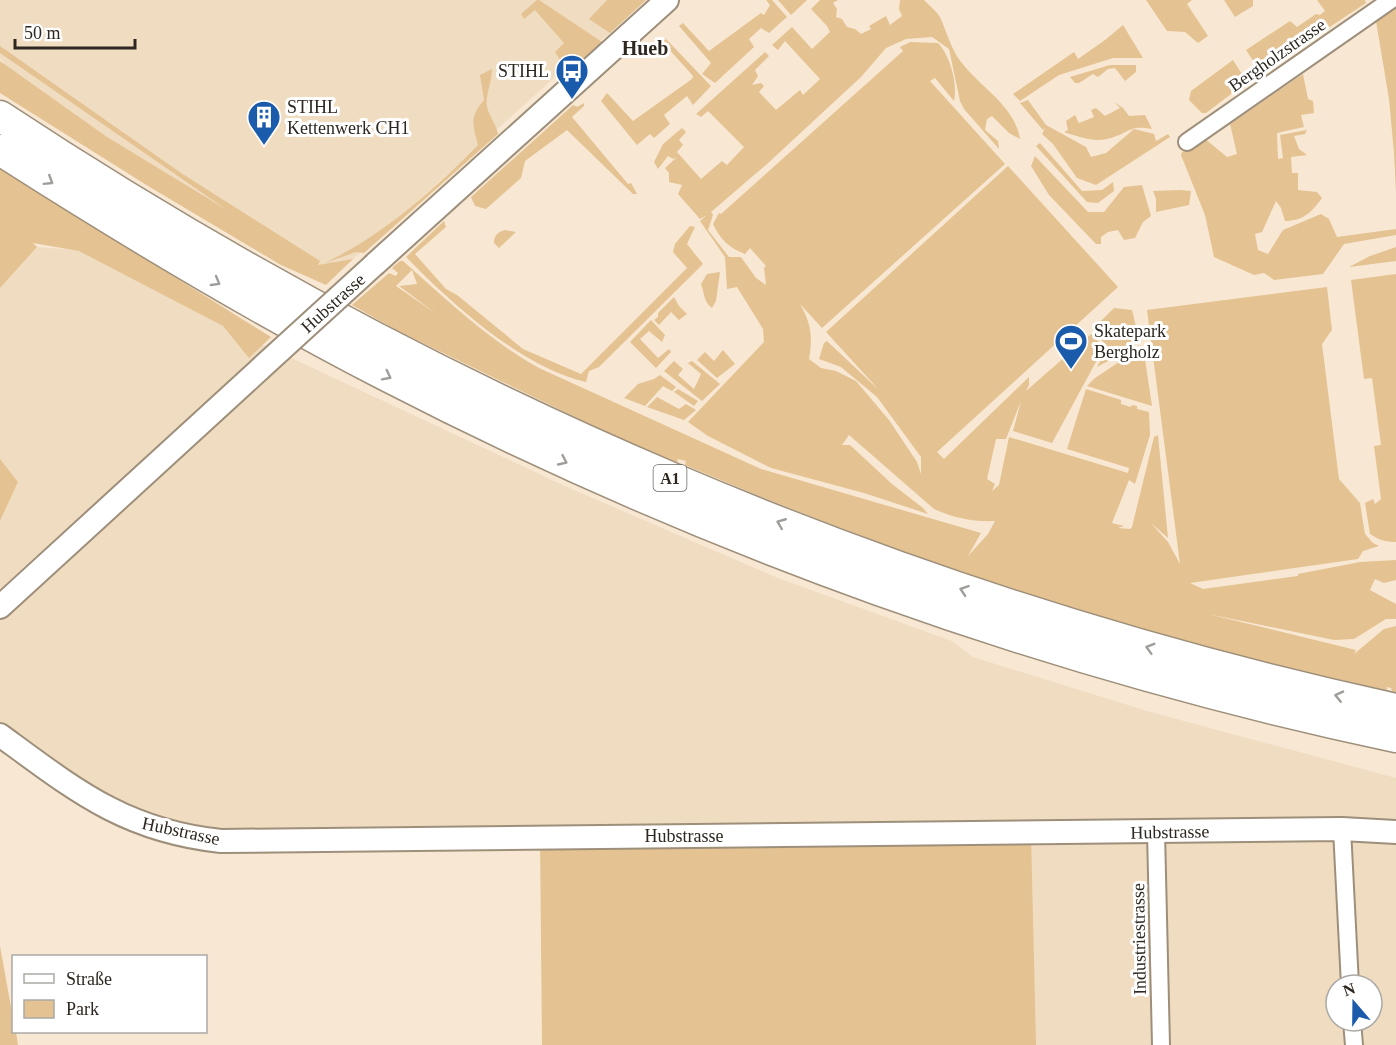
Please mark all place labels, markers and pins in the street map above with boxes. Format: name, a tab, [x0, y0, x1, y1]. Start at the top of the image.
bus stop icon: STIHL	[554, 53, 590, 100]
place label: STIHL	[498, 61, 549, 81]
place label: STIHL Kettenwerk CH1	[287, 97, 409, 138]
building icon: STIHL Kettenwerk CH1	[246, 99, 282, 146]
place label: Skatepark Bergholz	[1094, 321, 1166, 362]
sports icon: Skatepark Bergholz	[1053, 323, 1089, 370]

